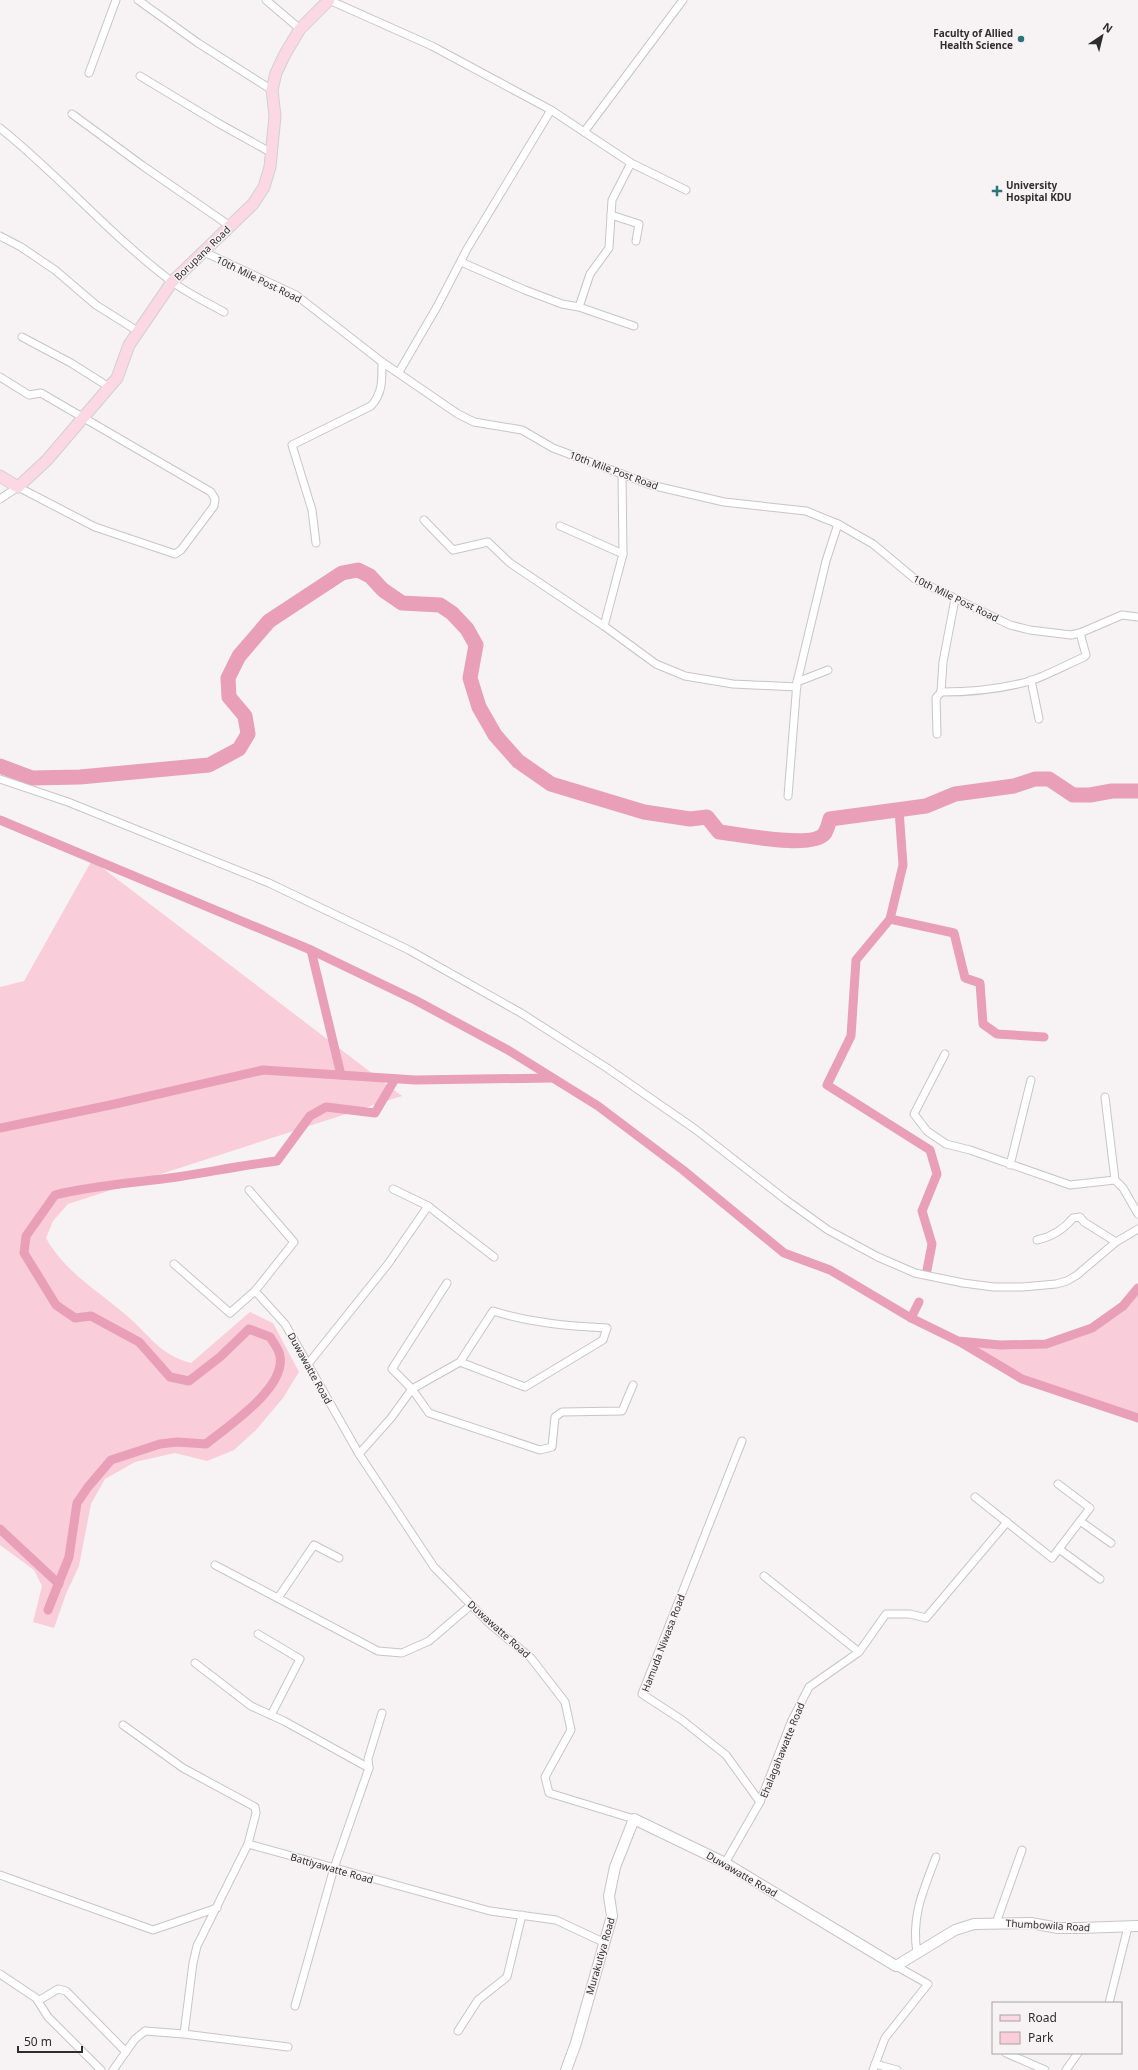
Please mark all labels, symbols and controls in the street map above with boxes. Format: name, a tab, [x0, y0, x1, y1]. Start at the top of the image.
north arrow	[1082, 16, 1122, 56]
text: N	[1100, 19, 1116, 36]
place label: Faculty of Allied Health Science	[933, 26, 1013, 52]
marker: Faculty of Allied Health Science	[1016, 34, 1026, 44]
place label: University Hospital KDU	[1006, 178, 1072, 204]
marker: University Hospital KDU	[991, 185, 1003, 197]
street label: Borupana Road	[171, 223, 233, 283]
street label: 10th Mile Post Road	[214, 252, 304, 306]
street label: 10th Mile Post Road	[568, 447, 660, 493]
street label: 10th Mile Post Road	[911, 571, 1001, 625]
street label: Duwawatte Road	[285, 1330, 335, 1406]
street label: Hamuda Niwasa Road	[638, 1592, 688, 1694]
street label: Duwawatte Road	[465, 1597, 533, 1661]
street label: Ehalagahawatte Road	[756, 1700, 808, 1800]
street label: Duwawatte Road	[704, 1848, 780, 1900]
street label: Battiyawatte Road	[289, 1849, 375, 1887]
street label: Murakutiya Road	[582, 1916, 618, 1996]
street label: Thumbowila Road	[1005, 1916, 1091, 1934]
legend	[992, 2002, 1122, 2054]
text: Road	[1028, 2009, 1057, 2026]
scale bar	[18, 2028, 82, 2054]
text: Park	[1028, 2029, 1054, 2046]
text: 50 m	[24, 2033, 52, 2050]

